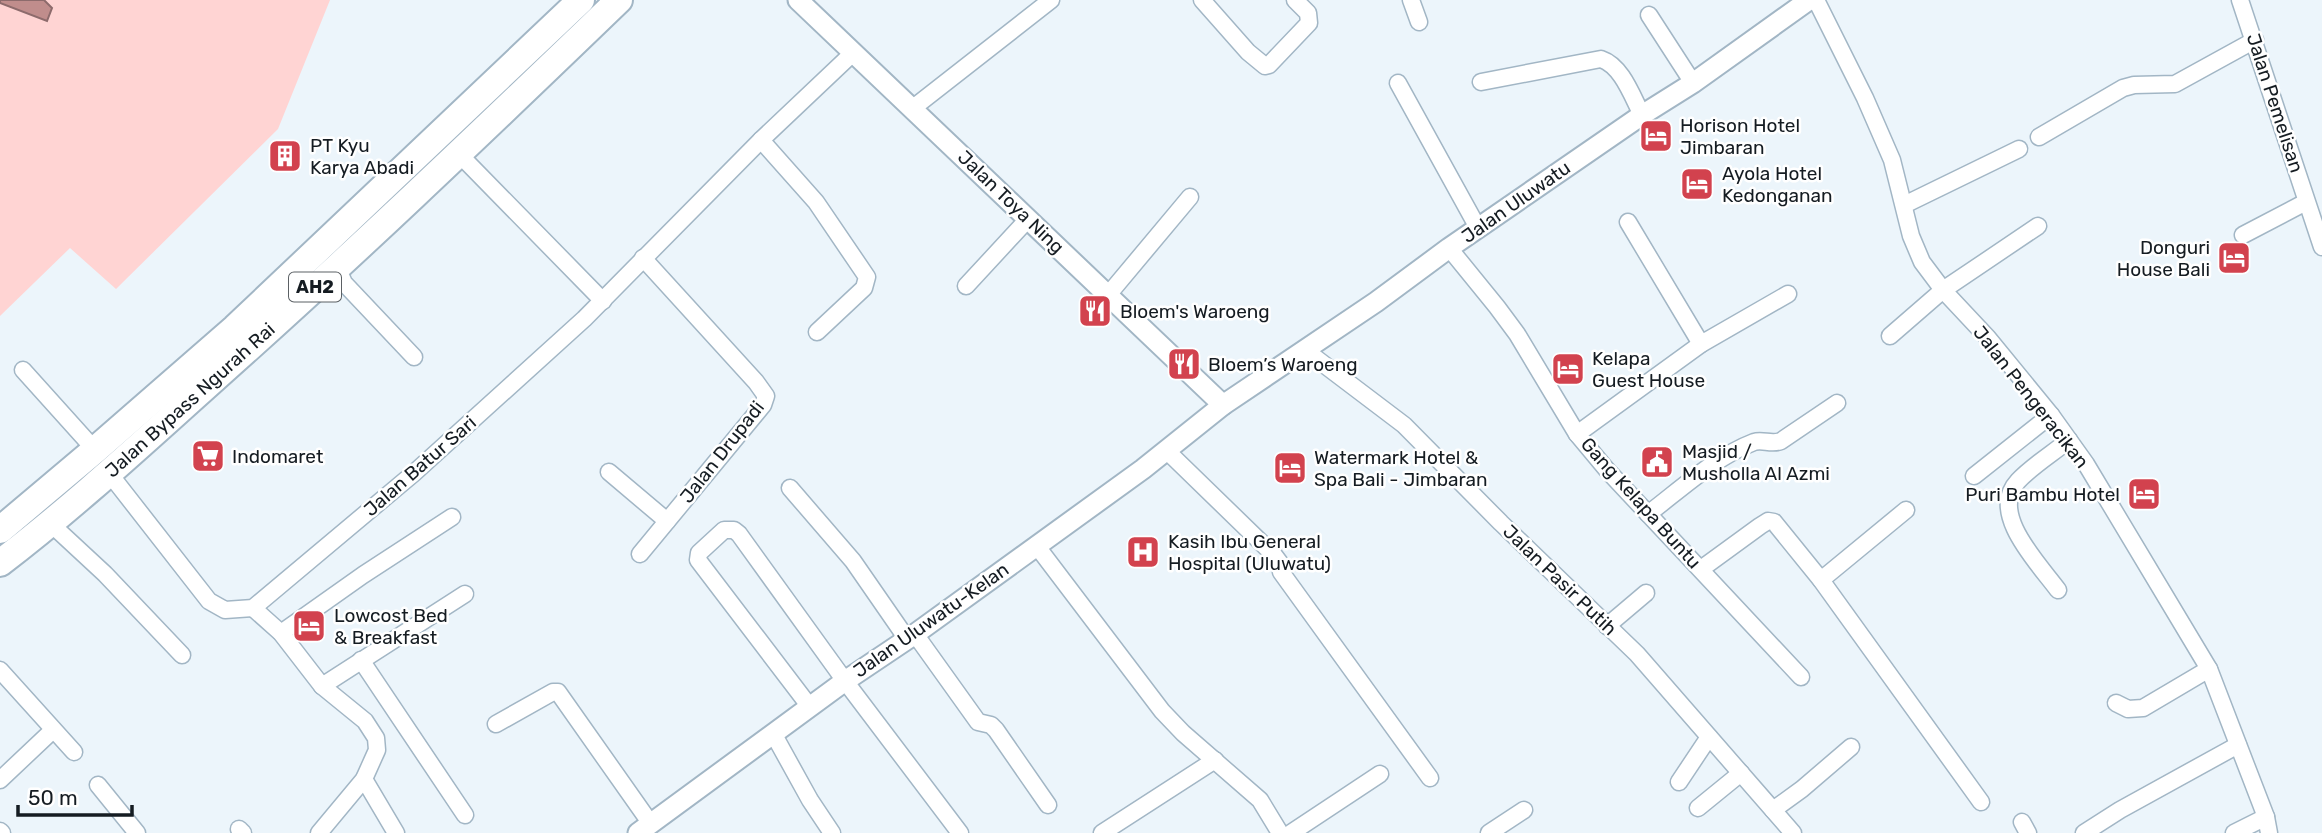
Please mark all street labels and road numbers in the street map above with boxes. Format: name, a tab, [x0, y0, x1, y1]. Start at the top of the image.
street label: Jalan Pemelisan	[2242, 31, 2308, 175]
street label: Jalan Toya Ning	[953, 145, 1069, 259]
street label: Jalan Uluwatu	[1457, 156, 1575, 248]
road number: AH2	[289, 272, 341, 302]
street label: Jalan Bypass Ngurah Rai	[101, 318, 279, 482]
street label: Jalan Pengeracikan	[1968, 321, 2094, 473]
street label: Jalan Drupadi	[675, 396, 769, 508]
street label: Jalan Batur Sari	[359, 411, 481, 521]
street label: Gang Kelapa Buntu	[1576, 433, 1706, 573]
street label: Jalan Pasir Putih	[1498, 520, 1622, 640]
street label: Jalan Uluwatu-Kelan	[849, 558, 1013, 682]

